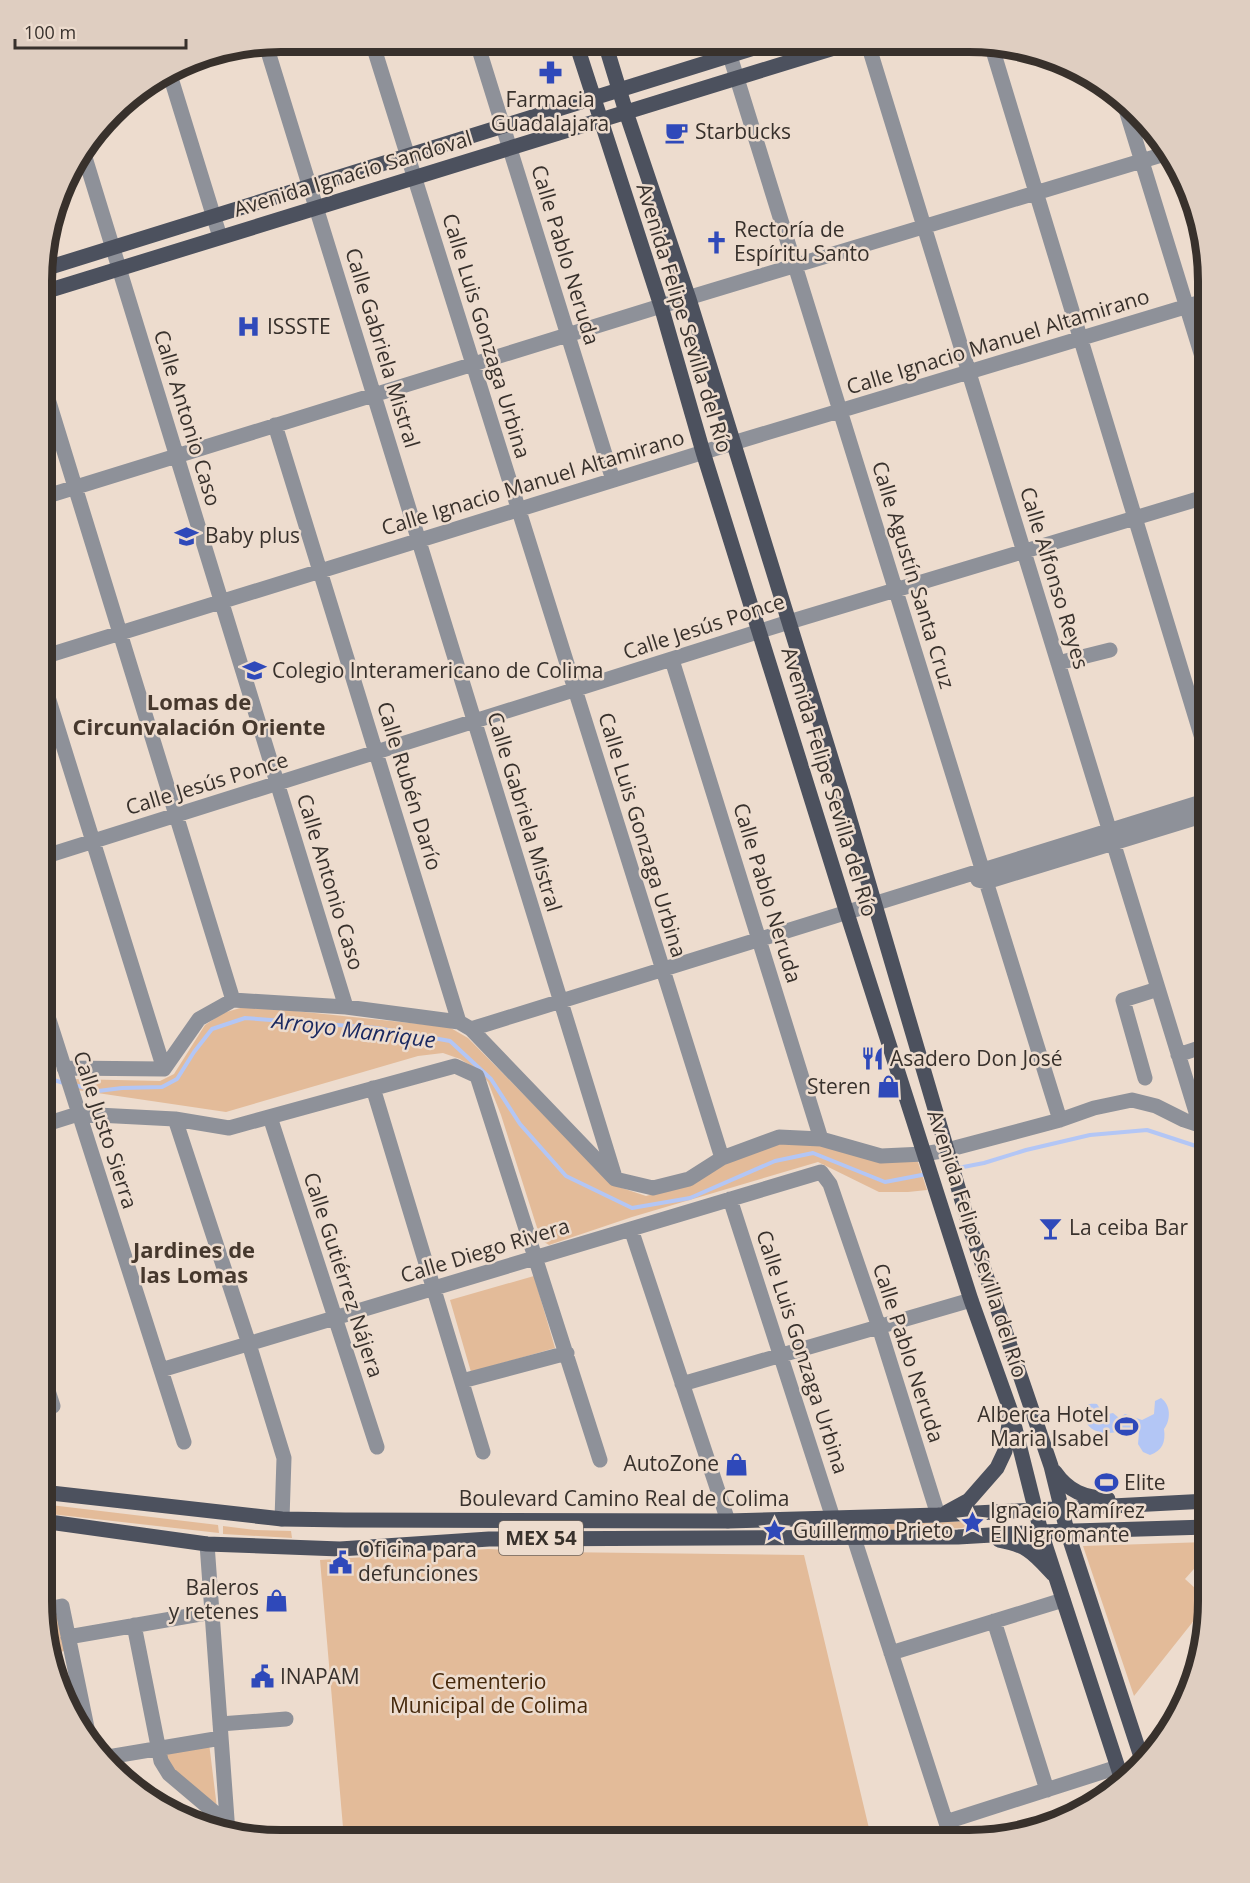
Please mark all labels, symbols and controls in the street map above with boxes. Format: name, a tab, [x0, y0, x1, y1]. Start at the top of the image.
scale bar	[15, 12, 186, 50]
text: 100 m	[24, 20, 76, 44]
pharmacy icon: Farmacia Guadalajara	[537, 59, 563, 85]
place label: Farmacia Guadalajara	[491, 85, 609, 137]
place label: Starbucks	[695, 117, 791, 145]
cafe icon: Starbucks	[664, 119, 690, 145]
street label: Avenida Ignacio Sandoval	[230, 123, 475, 223]
street label: Calle Pablo Neruda	[525, 161, 607, 348]
street label: Avenida Felipe Sevilla del Río	[631, 180, 739, 456]
street label: Calle Luis Gonzaga Urbina	[436, 210, 538, 462]
place label: Rectoría de Espíritu Santo	[734, 215, 870, 267]
church icon: Rectoría de Espíritu Santo	[703, 229, 729, 255]
street label: Calle Gabriela Mistral	[339, 244, 427, 451]
street label: Calle Ignacio Manuel Altamirano	[843, 282, 1152, 400]
place label: ISSSTE	[267, 312, 331, 340]
hospital icon: ISSSTE	[236, 314, 262, 340]
street label: Calle Antonio Caso	[148, 326, 228, 509]
street label: Calle Ignacio Manuel Altamirano	[378, 423, 687, 541]
street label: Calle Agustín Santa Cruz	[866, 457, 962, 692]
street label: Calle Alfonso Reyes	[1014, 483, 1096, 672]
place label: Baby plus	[205, 521, 300, 549]
school or university icon: Baby plus	[174, 523, 200, 549]
street label: Calle Jesús Ponce	[619, 587, 788, 665]
street label: Avenida Felipe Sevilla del Río	[776, 644, 884, 920]
place label: Colegio Interamericano de Colima	[272, 656, 604, 684]
school or university icon: Colegio Interamericano de Colima	[241, 658, 267, 684]
district label: Lomas de Circunvalación Oriente	[73, 686, 325, 741]
street label: Calle Rubén Darío	[371, 698, 449, 873]
street label: Calle Gabriela Mistral	[481, 708, 569, 915]
street label: Calle Luis Gonzaga Urbina	[592, 709, 694, 961]
street label: Calle Jesús Ponce	[122, 745, 291, 821]
street label: Calle Antonio Caso	[291, 790, 371, 973]
street label: Calle Pablo Neruda	[727, 799, 809, 986]
water label: Arroyo Manrique	[269, 1004, 438, 1054]
place label: Asadero Don José	[890, 1044, 1063, 1072]
restaurant icon: Asadero Don José	[859, 1046, 885, 1072]
street label: Calle Justo Sierra	[67, 1047, 145, 1212]
place label: Steren	[807, 1072, 871, 1100]
shop icon: Steren	[876, 1074, 902, 1100]
street label: Avenida Felipe Sevilla del Río	[921, 1106, 1035, 1381]
street label: Calle Gutiérrez Nájera	[297, 1168, 390, 1381]
street label: Calle Diego Rivera	[397, 1211, 573, 1289]
place label: La ceiba Bar	[1069, 1213, 1188, 1241]
bar icon: La ceiba Bar	[1038, 1215, 1064, 1241]
street label: Calle Luis Gonzaga Urbina	[750, 1226, 856, 1477]
district label: Jardines de las Lomas	[131, 1234, 255, 1289]
street label: Calle Pablo Neruda	[867, 1260, 951, 1446]
place label: Alberca Hotel Maria Isabel	[977, 1400, 1109, 1452]
sports icon: Alberca Hotel Maria Isabel	[1114, 1414, 1140, 1440]
place label: AutoZone	[623, 1449, 719, 1477]
shop icon: AutoZone	[724, 1451, 750, 1477]
place label: Elite	[1124, 1468, 1166, 1496]
sports icon: Elite	[1093, 1470, 1119, 1496]
street label: Boulevard Camino Real de Colima	[459, 1484, 789, 1512]
place label: Ignacio Ramírez El Nigromante	[990, 1496, 1145, 1548]
place icon: Ignacio Ramírez El Nigromante	[959, 1510, 985, 1536]
place label: Guillermo Prieto	[793, 1516, 953, 1544]
place icon: Guillermo Prieto	[762, 1518, 788, 1544]
road number: MEX 54	[499, 1521, 583, 1555]
place label: Oficina para defunciones	[358, 1535, 478, 1587]
public building icon: Oficina para defunciones	[327, 1549, 353, 1575]
place label: Baleros y retenes	[169, 1573, 259, 1625]
shop icon: Baleros y retenes	[264, 1587, 290, 1613]
place label: INAPAM	[280, 1662, 360, 1690]
public building icon: INAPAM	[249, 1664, 275, 1690]
park label: Cementerio Municipal de Colima	[390, 1667, 588, 1719]

